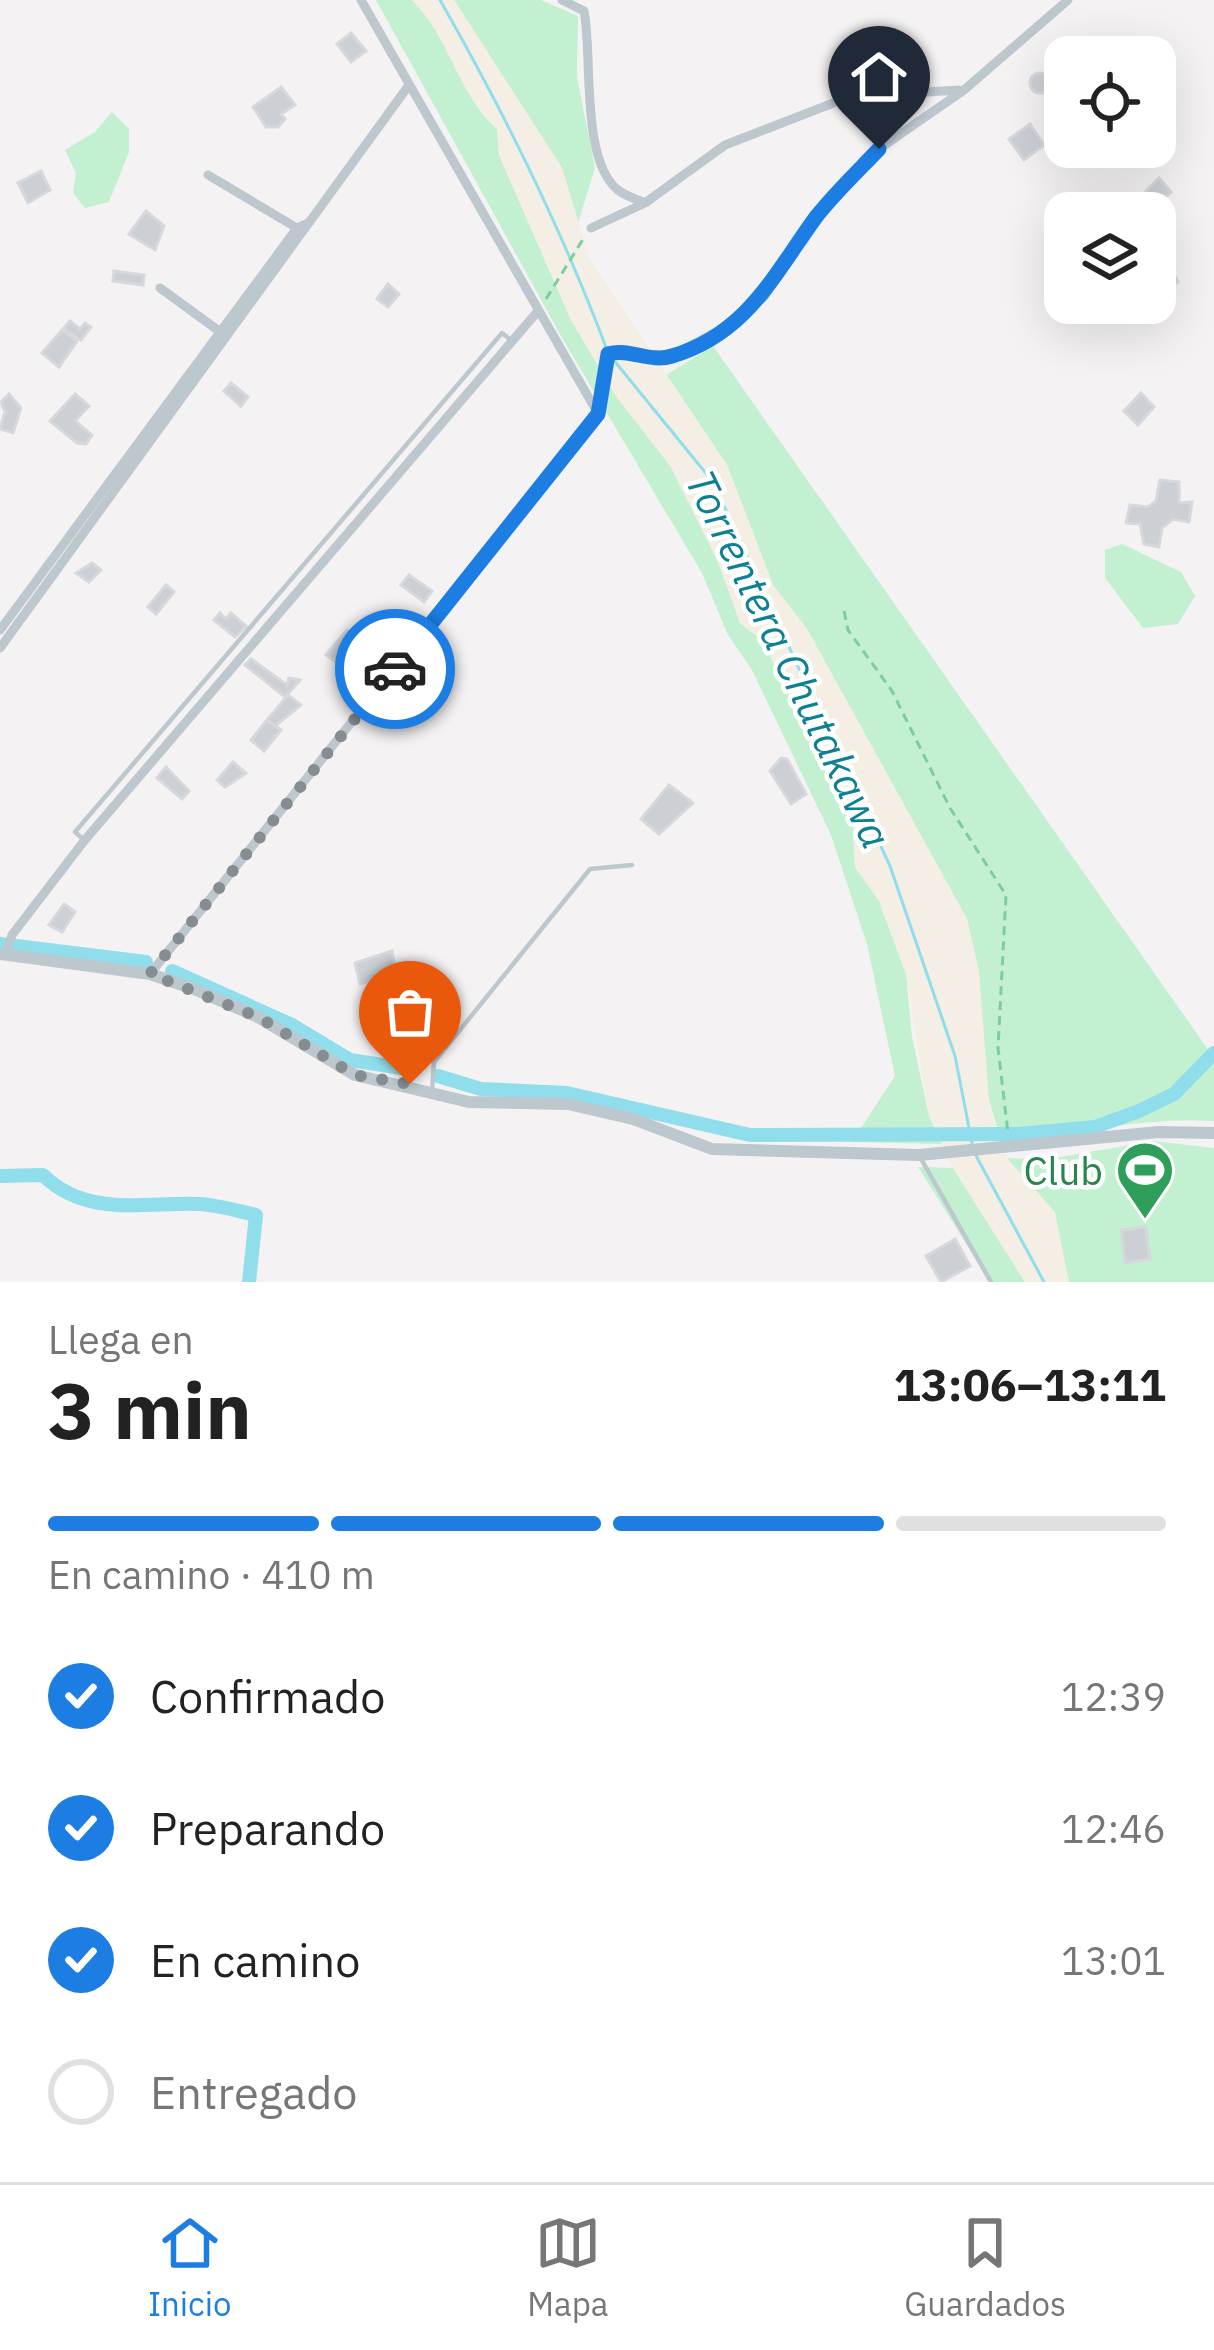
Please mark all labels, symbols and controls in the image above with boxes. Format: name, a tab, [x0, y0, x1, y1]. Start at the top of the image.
pin	[828, 26, 930, 149]
map controls	[1044, 36, 1176, 324]
button: locate	[1044, 36, 1176, 168]
icon: home	[846, 44, 912, 110]
button: layers	[1044, 192, 1176, 324]
water label: Torrentera Chutakawa	[674, 461, 904, 857]
courier	[335, 609, 455, 729]
icon: car	[362, 636, 428, 702]
pin	[359, 961, 461, 1084]
icon: bag	[377, 979, 443, 1045]
sports icon: Club	[1114, 1139, 1176, 1221]
place label: Club	[1023, 1145, 1103, 1196]
text: Llega en	[48, 1314, 194, 1365]
text: 13:06–13:11	[894, 1355, 1166, 1413]
text: 3 min	[48, 1359, 252, 1460]
text: En camino · 410 m	[48, 1549, 375, 1600]
icon: check	[48, 1663, 114, 1729]
text: Confirmado	[150, 1667, 385, 1725]
text: 12:39	[1061, 1671, 1166, 1722]
icon: check	[48, 1795, 114, 1861]
text: Preparando	[150, 1799, 385, 1857]
text: 12:46	[1061, 1803, 1166, 1854]
icon: check	[48, 1927, 114, 1993]
text: En camino	[150, 1931, 360, 1989]
text: 13:01	[1061, 1935, 1166, 1986]
text: Entregado	[150, 2063, 358, 2121]
tab: Inicio	[148, 2210, 231, 2325]
tab: Mapa	[527, 2210, 609, 2325]
tab: Guardados	[904, 2210, 1066, 2325]

